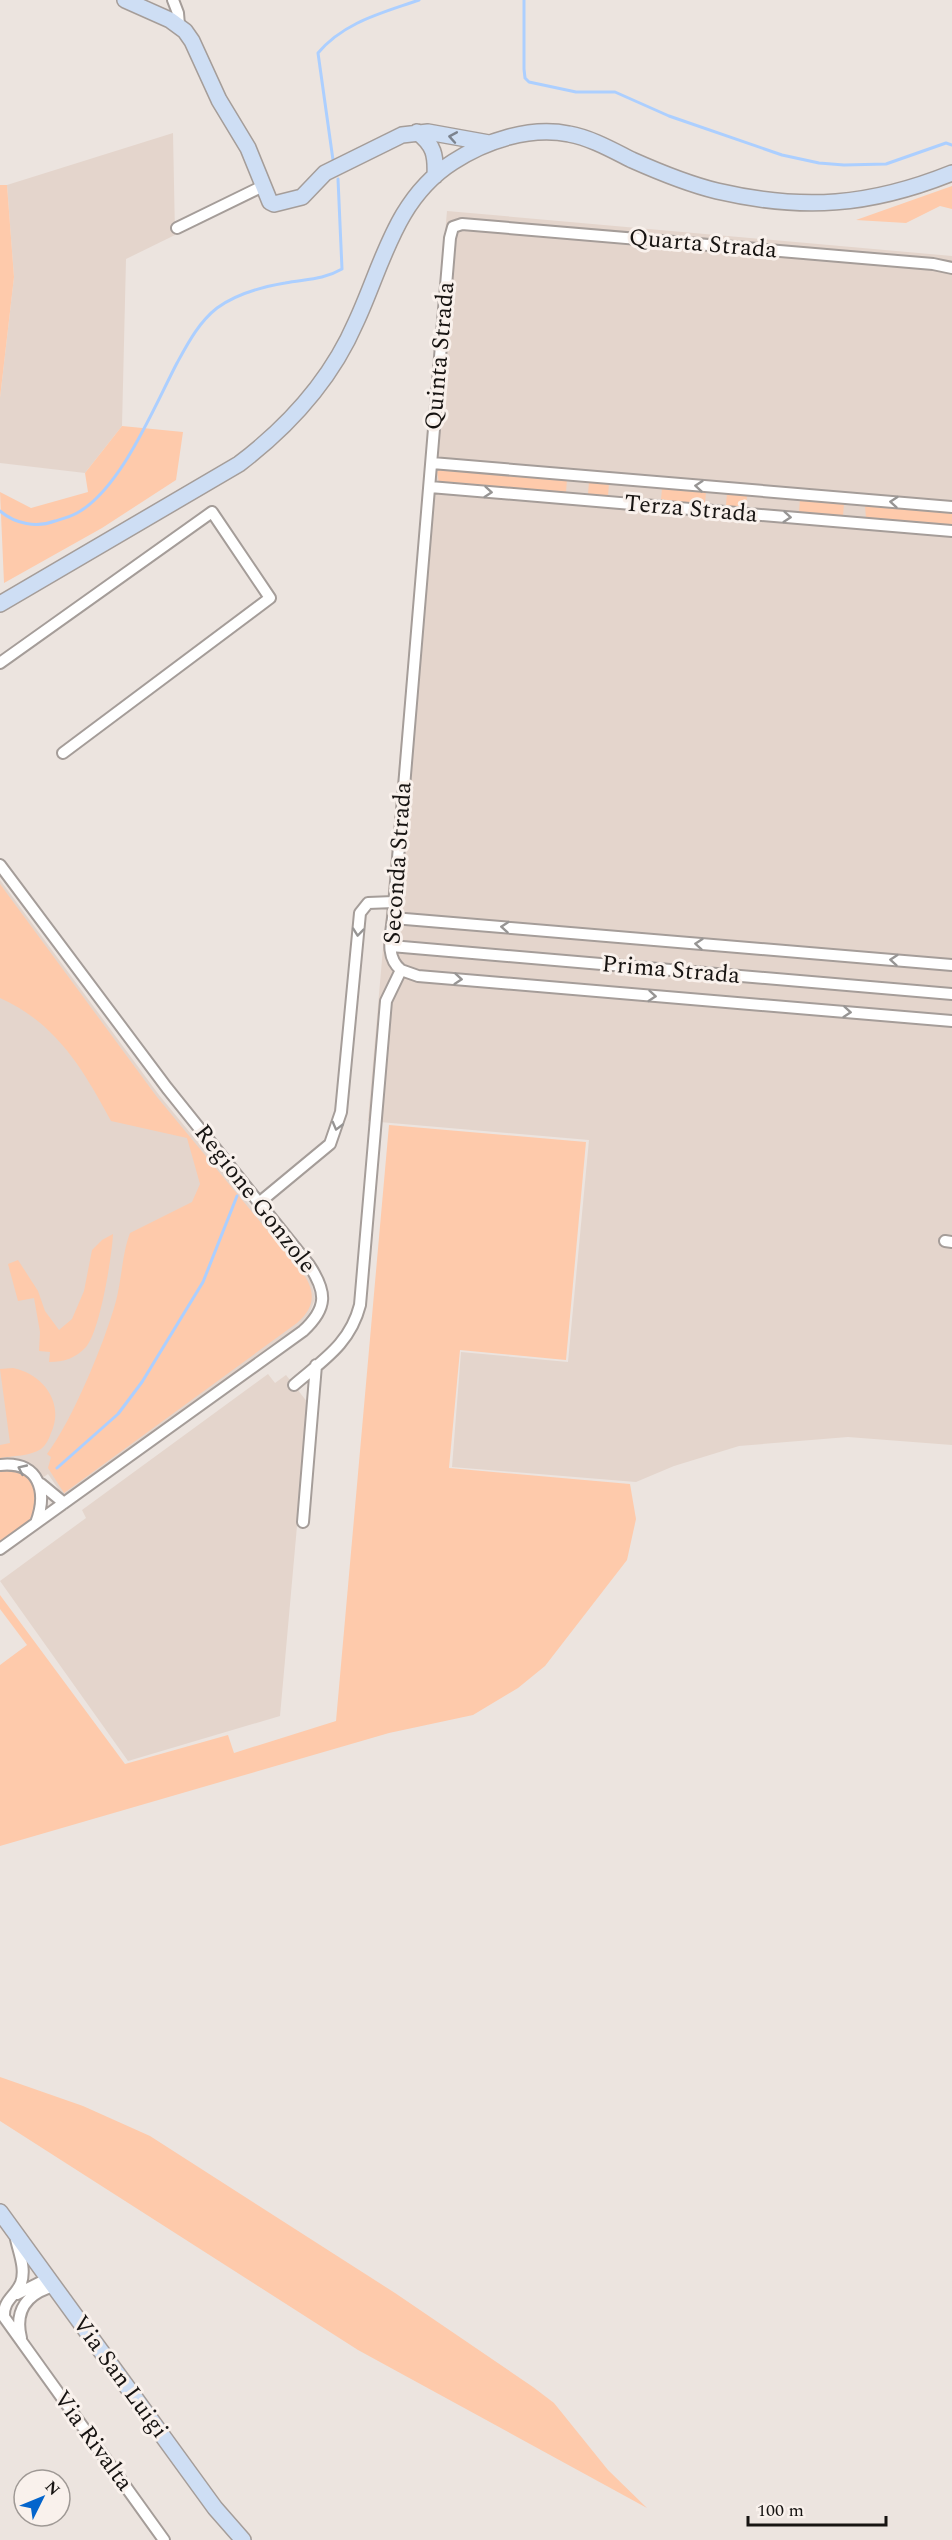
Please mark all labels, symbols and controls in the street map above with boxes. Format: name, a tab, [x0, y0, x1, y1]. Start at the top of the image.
one-way arrow	[448, 131, 458, 143]
street label: Quarta Strada	[627, 220, 779, 268]
street label: Quinta Strada	[416, 280, 464, 432]
one-way arrow	[695, 480, 704, 493]
one-way arrow	[484, 485, 493, 498]
street label: Terza Strada	[623, 485, 759, 533]
one-way arrow	[889, 496, 898, 509]
one-way arrow	[782, 510, 792, 523]
street label: Seconda Strada	[374, 780, 422, 945]
one-way arrow	[501, 921, 510, 934]
one-way arrow	[352, 927, 365, 936]
one-way arrow	[695, 938, 704, 951]
street label: Prima Strada	[600, 946, 742, 994]
one-way arrow	[889, 954, 898, 967]
one-way arrow	[453, 972, 463, 985]
one-way arrow	[648, 989, 657, 1002]
one-way arrow	[842, 1005, 851, 1018]
street label: Regione Gonzole	[185, 1117, 325, 1281]
one-way arrow	[332, 1120, 344, 1130]
one-way arrow	[17, 1464, 28, 1476]
street label: Via San Luigi	[63, 2308, 177, 2446]
street label: Via Rivalta	[44, 2383, 142, 2499]
north arrow	[12, 2468, 72, 2528]
text: N	[39, 2475, 65, 2501]
scale bar	[748, 2489, 886, 2527]
text: 100 m	[757, 2497, 804, 2524]

